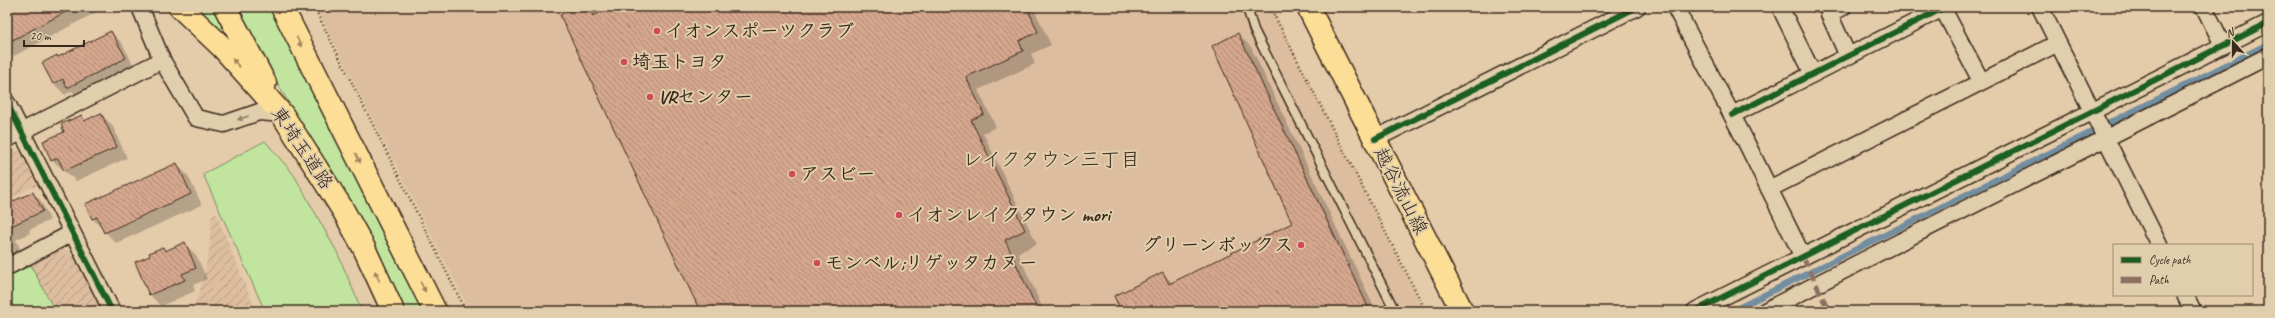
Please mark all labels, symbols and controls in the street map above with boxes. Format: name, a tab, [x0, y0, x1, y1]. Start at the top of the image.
place label: イオンスポーツクラブ	[665, 19, 854, 43]
scale bar	[24, 22, 84, 48]
north arrow	[2213, 22, 2253, 62]
text: N	[2224, 24, 2237, 40]
marker: イオンスポーツクラブ	[652, 26, 662, 36]
text: 20 m	[30, 28, 52, 44]
one-way arrow	[296, 36, 302, 48]
place label: 埼玉トヨタ	[632, 50, 727, 74]
marker: 埼玉トヨタ	[619, 57, 629, 67]
one-way arrow	[232, 59, 241, 68]
place label: VRセンター	[658, 85, 753, 109]
marker: VRセンター	[645, 92, 655, 102]
street label: 東埼玉道路	[265, 102, 339, 194]
one-way arrow	[237, 115, 249, 121]
street label: 越谷流山線	[1369, 143, 1433, 239]
district label: レイクタウン三丁目	[962, 147, 1140, 172]
one-way arrow	[354, 152, 361, 164]
place label: アスビー	[800, 162, 875, 186]
marker: アスビー	[787, 169, 797, 179]
place label: イオンレイクタウン mori	[907, 203, 1112, 227]
marker: イオンレイクタウン mori	[894, 210, 904, 220]
place label: グリーンボックス	[1142, 233, 1293, 257]
marker: グリーンボックス	[1296, 240, 1306, 250]
legend	[2113, 244, 2253, 296]
place label: モンベル;リゲッタカヌー	[825, 251, 1037, 275]
text: Cycle path	[2149, 252, 2191, 268]
marker: モンベル;リゲッタカヌー	[812, 258, 822, 268]
one-way arrow	[374, 270, 380, 281]
text: Path	[2149, 272, 2169, 288]
one-way arrow	[419, 281, 426, 292]

